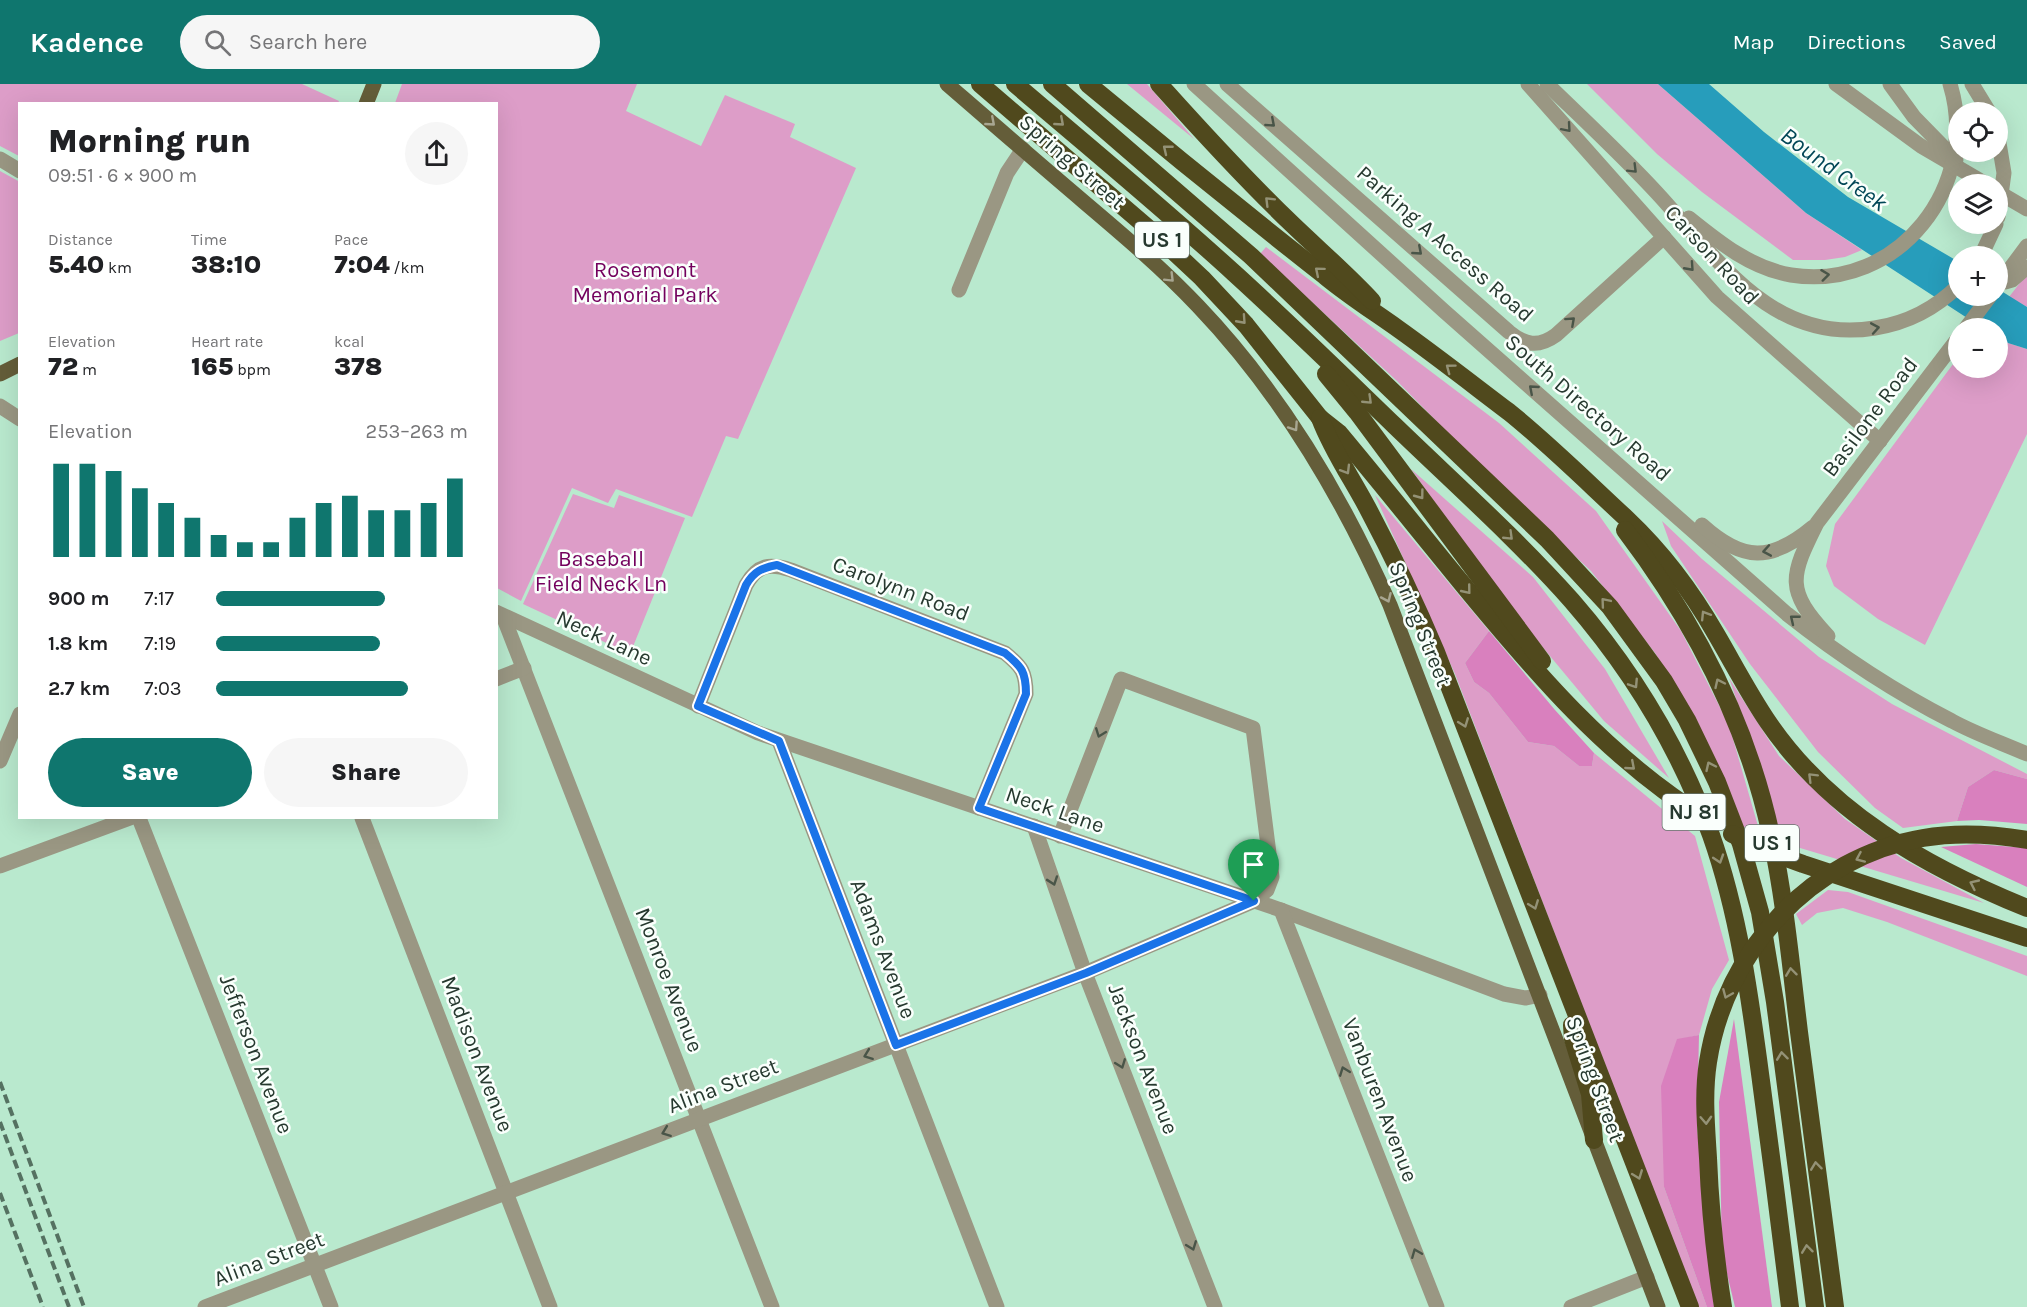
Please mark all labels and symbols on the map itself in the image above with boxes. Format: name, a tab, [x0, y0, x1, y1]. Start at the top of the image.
street label: Spring Street	[1014, 109, 1130, 215]
one-way arrow	[984, 115, 995, 126]
one-way arrow	[1053, 115, 1064, 126]
one-way arrow	[1265, 115, 1276, 126]
one-way arrow	[1560, 121, 1571, 132]
water label: Bound Creek	[1775, 121, 1894, 218]
one-way arrow	[1163, 146, 1174, 157]
street label: Parking A Access Road	[1351, 160, 1539, 328]
one-way arrow	[1626, 162, 1637, 173]
one-way arrow	[1265, 197, 1276, 207]
street label: Carson Road	[1659, 200, 1765, 310]
road number: US 1	[1135, 222, 1189, 258]
one-way arrow	[1411, 244, 1422, 255]
park label: Rosemont Memorial Park	[572, 257, 718, 308]
one-way arrow	[1683, 260, 1694, 271]
one-way arrow	[1315, 267, 1326, 278]
one-way arrow	[1821, 269, 1830, 282]
one-way arrow	[1162, 270, 1173, 281]
one-way arrow	[1235, 313, 1246, 324]
one-way arrow	[1564, 317, 1575, 328]
one-way arrow	[1871, 322, 1880, 334]
street label: South Directory Road	[1500, 329, 1676, 487]
street label: Basilone Road	[1817, 352, 1923, 482]
one-way arrow	[1445, 364, 1456, 375]
one-way arrow	[1529, 385, 1540, 396]
one-way arrow	[1361, 393, 1372, 404]
one-way arrow	[1287, 420, 1298, 431]
one-way arrow	[1339, 464, 1350, 474]
one-way arrow	[1412, 489, 1423, 500]
one-way arrow	[1501, 528, 1512, 539]
one-way arrow	[1763, 545, 1772, 557]
park label: Baseball Field Neck Ln	[535, 546, 667, 597]
street label: Carolynn Road	[829, 551, 973, 627]
street label: Spring Street	[1383, 558, 1457, 690]
one-way arrow	[1460, 583, 1471, 594]
one-way arrow	[1380, 592, 1392, 603]
one-way arrow	[1602, 598, 1613, 609]
street label: Neck Lane	[552, 605, 656, 671]
one-way arrow	[1700, 611, 1712, 621]
one-way arrow	[1789, 615, 1800, 626]
one-way arrow	[1627, 678, 1639, 688]
one-way arrow	[1714, 678, 1726, 689]
one-way arrow	[1456, 717, 1469, 728]
one-way arrow	[1094, 727, 1107, 738]
one-way arrow	[1624, 759, 1635, 770]
one-way arrow	[1706, 761, 1718, 772]
one-way arrow	[1808, 773, 1819, 783]
street label: Neck Lane	[1002, 781, 1108, 839]
road number: NJ 81	[1662, 794, 1726, 830]
road number: US 1	[1745, 825, 1799, 861]
pin	[1228, 839, 1279, 901]
one-way arrow	[1855, 850, 1866, 862]
one-way arrow	[1712, 853, 1724, 864]
street label: Adams Avenue	[844, 875, 922, 1023]
one-way arrow	[1046, 875, 1059, 886]
one-way arrow	[1969, 880, 1980, 892]
one-way arrow	[1527, 898, 1539, 909]
street label: Monroe Avenue	[629, 904, 709, 1056]
one-way arrow	[1786, 968, 1798, 977]
street label: Jefferson Avenue	[214, 970, 298, 1138]
street label: Madison Avenue	[435, 972, 519, 1136]
street label: Jackson Avenue	[1102, 980, 1184, 1138]
one-way arrow	[1722, 988, 1734, 999]
street label: Spring Street	[1560, 1013, 1630, 1145]
street label: Vanburen Avenue	[1337, 1014, 1423, 1186]
one-way arrow	[864, 1048, 874, 1061]
one-way arrow	[1777, 1051, 1789, 1060]
street label: Alina Street	[664, 1053, 782, 1119]
one-way arrow	[1114, 1058, 1126, 1069]
one-way arrow	[1339, 1066, 1351, 1077]
one-way arrow	[1699, 1115, 1712, 1124]
one-way arrow	[662, 1125, 673, 1137]
one-way arrow	[1811, 1161, 1823, 1170]
one-way arrow	[1631, 1168, 1643, 1179]
street label: Alina Street	[210, 1226, 328, 1292]
one-way arrow	[1184, 1240, 1197, 1250]
one-way arrow	[1801, 1244, 1814, 1254]
one-way arrow	[1411, 1248, 1423, 1259]

